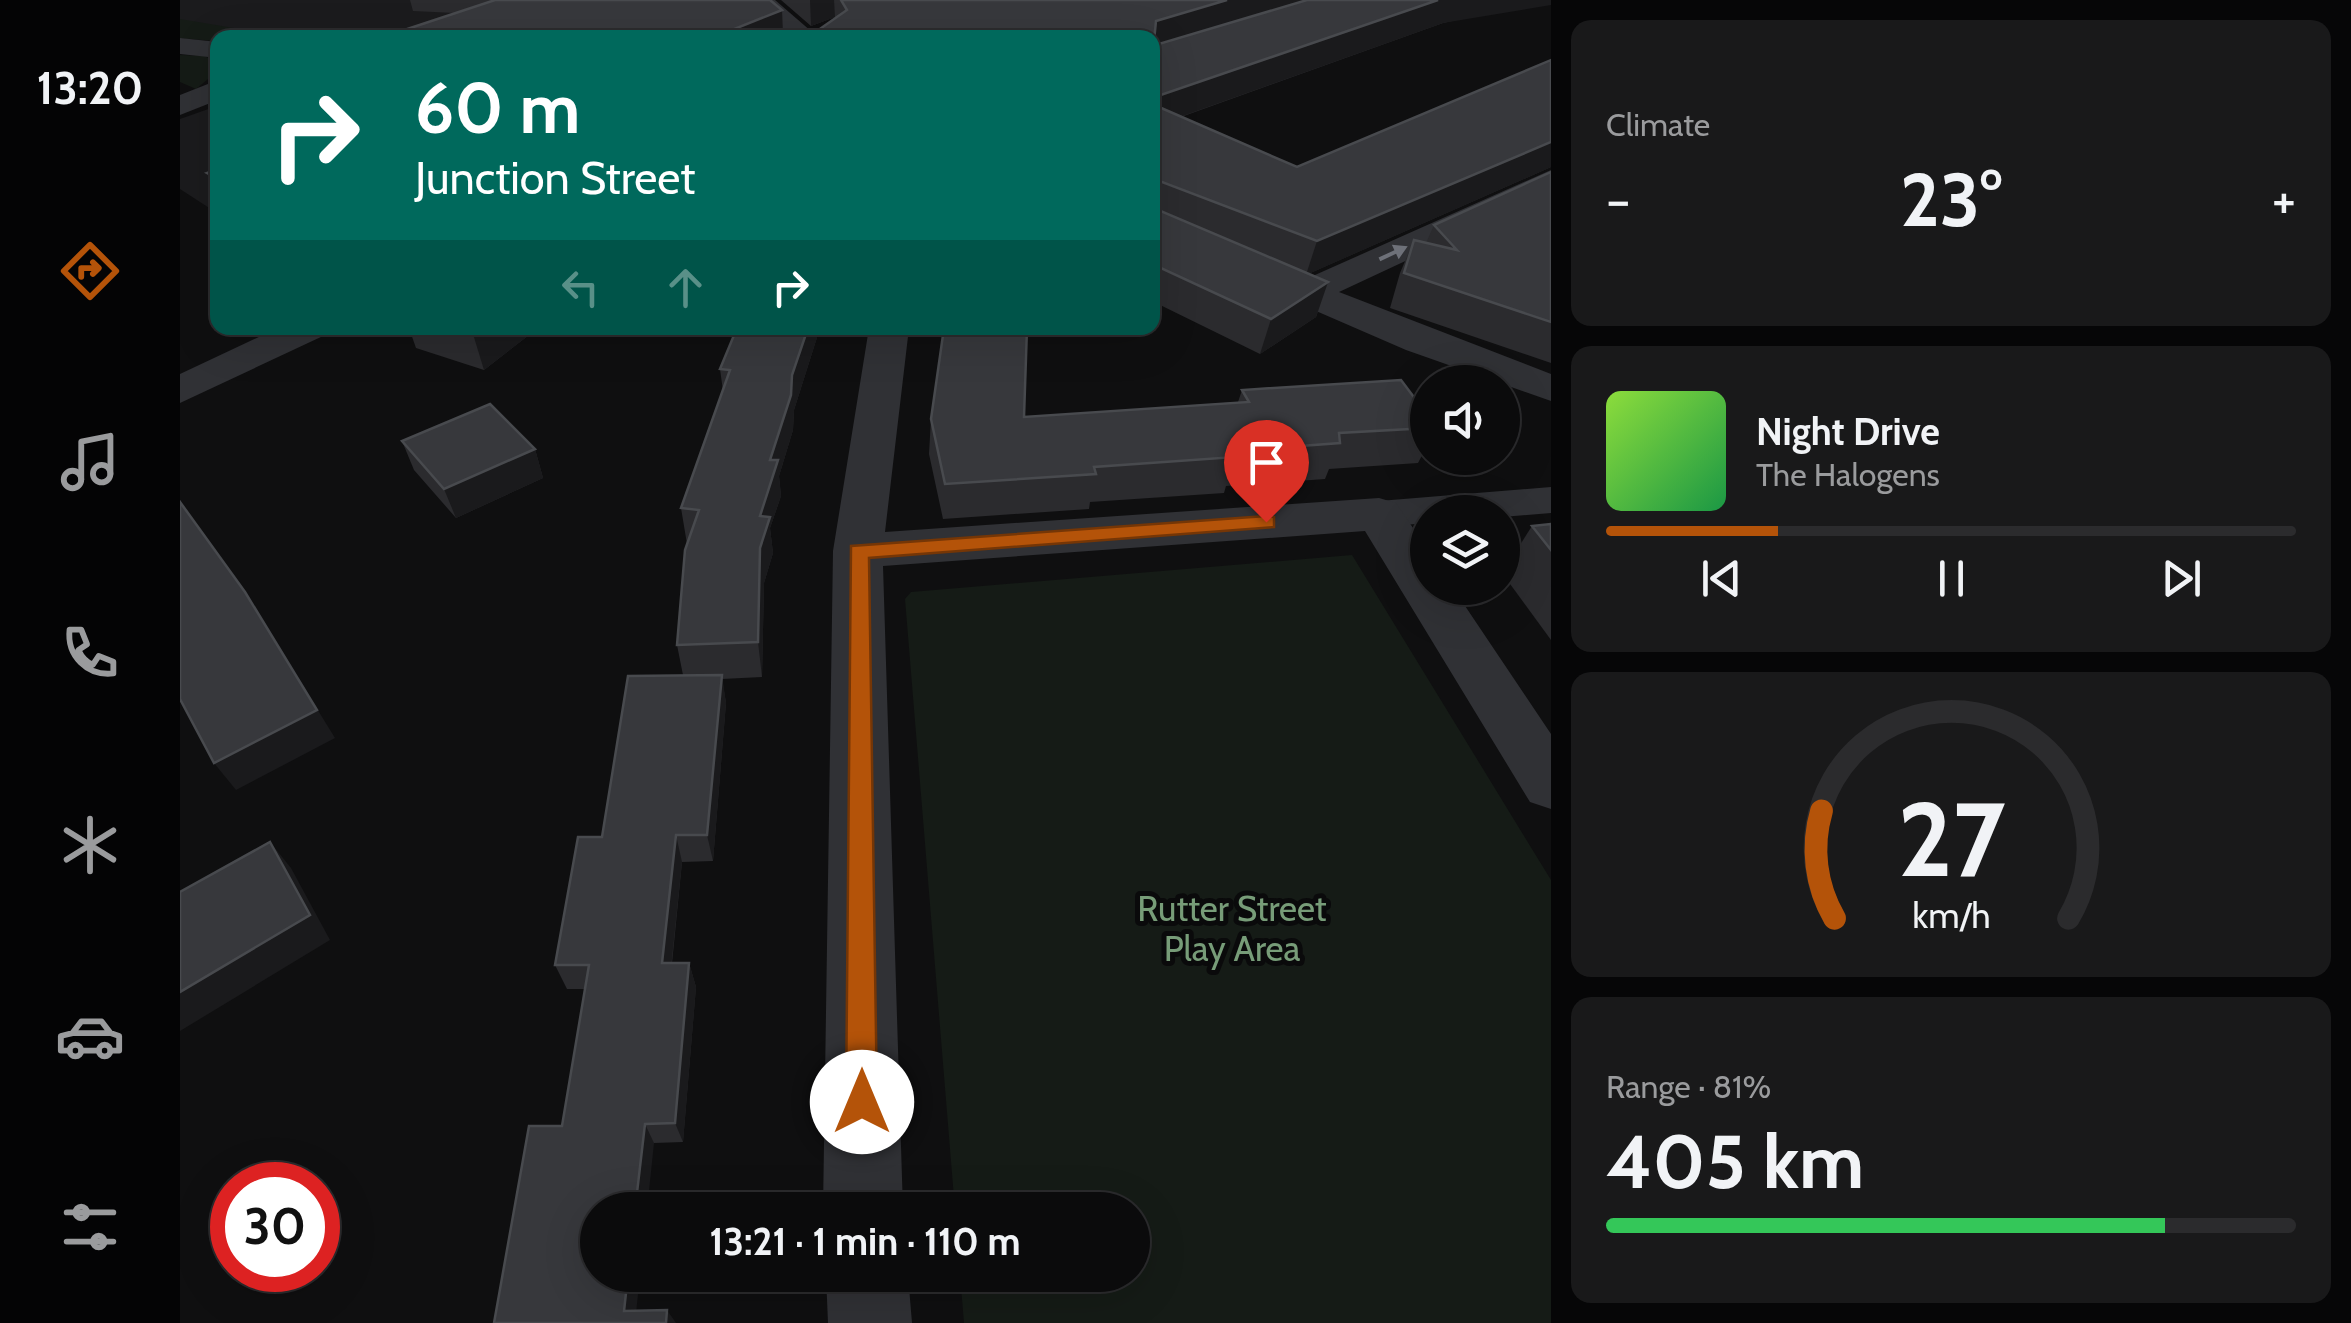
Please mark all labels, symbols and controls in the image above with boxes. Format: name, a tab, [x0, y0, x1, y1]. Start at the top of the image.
text: 13:20	[37, 61, 143, 115]
text: 60 m	[415, 65, 580, 151]
icon: right	[250, 70, 380, 200]
text: Climate	[1606, 105, 1710, 144]
text: Junction Street	[415, 151, 696, 205]
text: 23°	[1900, 154, 2002, 245]
text: −	[1606, 166, 1630, 233]
text: +	[2272, 166, 2296, 233]
icon: directions	[55, 236, 125, 306]
one-way arrow	[1378, 245, 1408, 261]
icon: left	[553, 260, 608, 315]
icon: ahead	[658, 260, 713, 315]
icon: right	[763, 260, 818, 315]
map controls	[1410, 365, 1520, 605]
button: sound	[1410, 365, 1520, 475]
text: Night Drive	[1756, 408, 1940, 455]
pin	[1224, 420, 1309, 523]
icon: music	[55, 427, 125, 497]
icon: arrive	[1239, 435, 1294, 490]
text: The Halogens	[1756, 455, 1940, 494]
button: layers	[1410, 495, 1520, 605]
icon: previous	[1694, 551, 1749, 606]
icon: pause	[1924, 551, 1979, 606]
icon: next	[2154, 551, 2209, 606]
icon: phone	[55, 618, 125, 688]
text: 27	[1897, 776, 2005, 902]
icon: climate	[55, 810, 125, 880]
park label: Rutter Street Play Area	[1137, 887, 1327, 970]
text: km/h	[1912, 894, 1990, 937]
icon: car	[55, 1001, 125, 1071]
position arrow	[810, 1050, 914, 1154]
text: Range · 81%	[1606, 1067, 1771, 1106]
text: 405 km	[1606, 1116, 1864, 1207]
speed limit sign: 30	[210, 1162, 340, 1292]
icon: filters	[55, 1192, 125, 1262]
text: 13:21 · 1 min · 110 m	[709, 1218, 1021, 1265]

